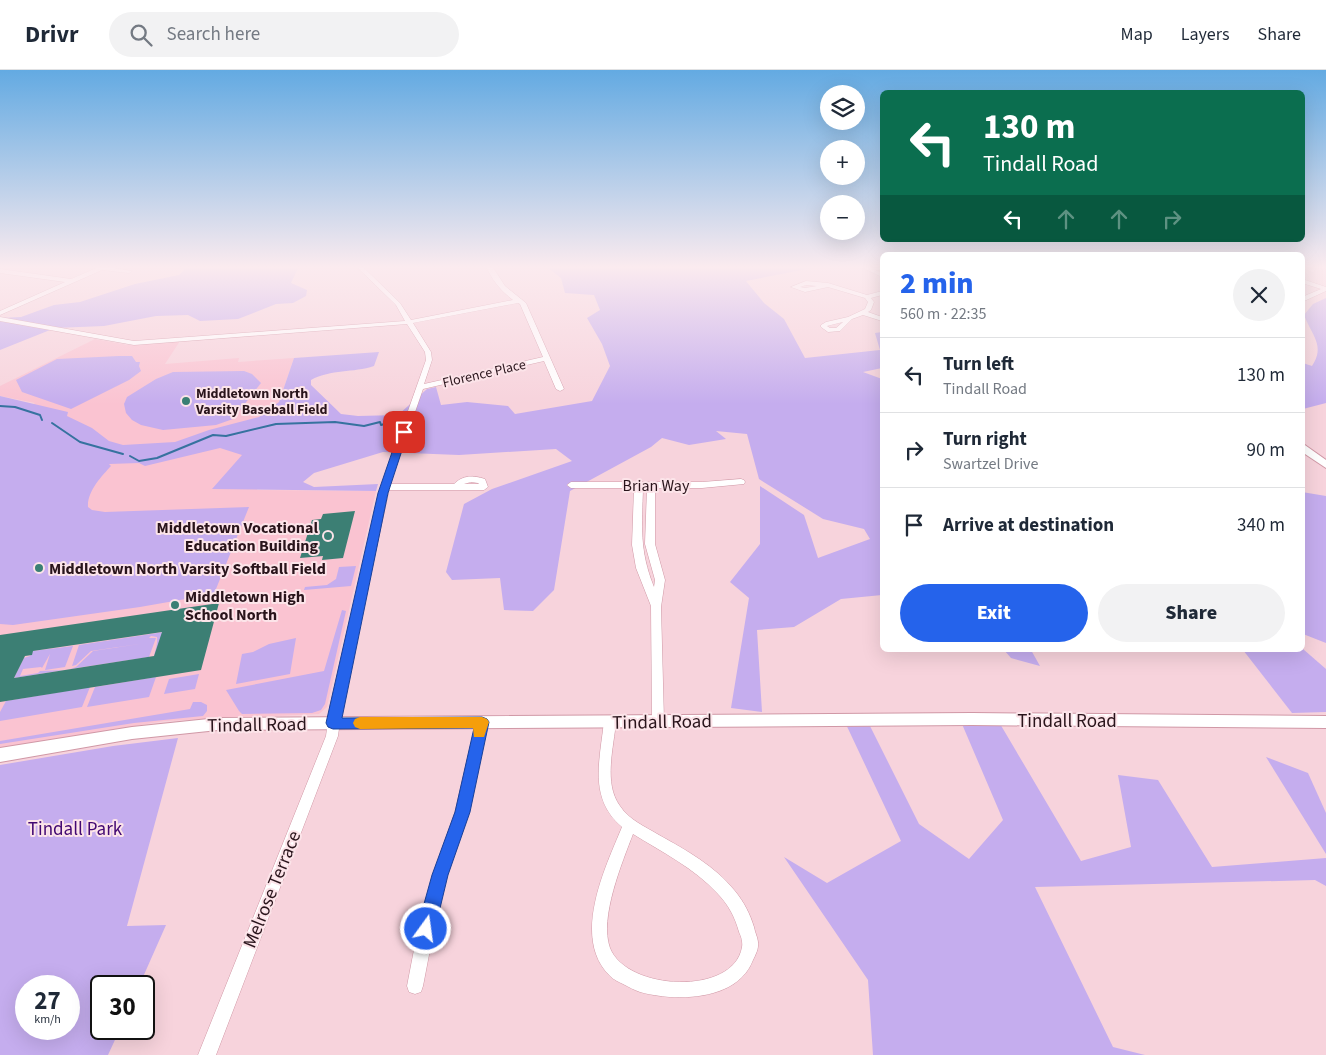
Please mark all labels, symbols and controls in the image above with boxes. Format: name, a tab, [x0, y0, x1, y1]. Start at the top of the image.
search box	[109, 12, 459, 57]
text: Drivr	[25, 17, 79, 52]
icon: search	[127, 21, 155, 49]
text: Search here	[167, 21, 260, 48]
text: Map	[1121, 22, 1153, 47]
text: Layers	[1181, 22, 1230, 47]
text: Share	[1258, 22, 1301, 47]
map controls	[820, 85, 865, 240]
button: layers	[820, 85, 865, 130]
text: 130 m	[983, 102, 1075, 152]
icon: left	[900, 110, 965, 175]
button: +	[820, 140, 865, 185]
text: Tindall Road	[983, 148, 1098, 180]
button: −	[820, 195, 865, 240]
icon: left	[999, 205, 1027, 233]
icon: ahead	[1052, 205, 1080, 233]
icon: ahead	[1105, 205, 1133, 233]
icon: right	[1158, 205, 1186, 233]
text: 2 min	[900, 262, 974, 305]
button: close	[1233, 269, 1285, 321]
text: 560 m · 22:35	[900, 303, 987, 325]
text: Turn left	[943, 351, 1014, 378]
street label: Florence Place	[441, 355, 528, 393]
icon: left	[900, 361, 928, 389]
text: 130 m	[1237, 362, 1285, 389]
text: Tindall Road	[943, 378, 1027, 400]
place label: Middletown North Varsity Baseball Field	[195, 384, 327, 420]
marker: Middletown North Varsity Baseball Field	[180, 395, 192, 407]
pin	[383, 411, 425, 453]
icon: arrive	[390, 418, 418, 446]
text: Turn right	[943, 426, 1027, 453]
icon: right	[900, 436, 928, 464]
text: 90 m	[1247, 437, 1285, 464]
text: Swartzel Drive	[943, 453, 1038, 475]
street label: Brian Way	[623, 475, 690, 497]
icon: arrive	[900, 511, 928, 539]
text: Arrive at destination	[943, 512, 1114, 539]
text: 340 m	[1237, 512, 1285, 539]
place label: Middletown Vocational Education Building	[156, 517, 318, 557]
marker: Middletown Vocational Education Building	[322, 530, 334, 542]
place label: Middletown North Varsity Softball Field	[49, 558, 326, 580]
marker: Middletown North Varsity Softball Field	[33, 562, 45, 574]
button: Exit	[900, 584, 1088, 642]
button: Share	[1098, 584, 1285, 642]
place label: Middletown High School North	[185, 586, 305, 626]
marker: Middletown High School North	[169, 599, 181, 611]
street label: Tindall Road	[612, 708, 712, 737]
street label: Tindall Road	[1017, 708, 1117, 735]
street label: Tindall Road	[207, 711, 307, 740]
park label: Tindall Park	[28, 816, 123, 843]
street label: Melrose Terrace	[237, 827, 308, 952]
position arrow	[399, 902, 451, 954]
speed limit sign: 30	[90, 975, 155, 1040]
text: 27	[34, 983, 61, 1019]
text: km/h	[34, 1011, 61, 1028]

